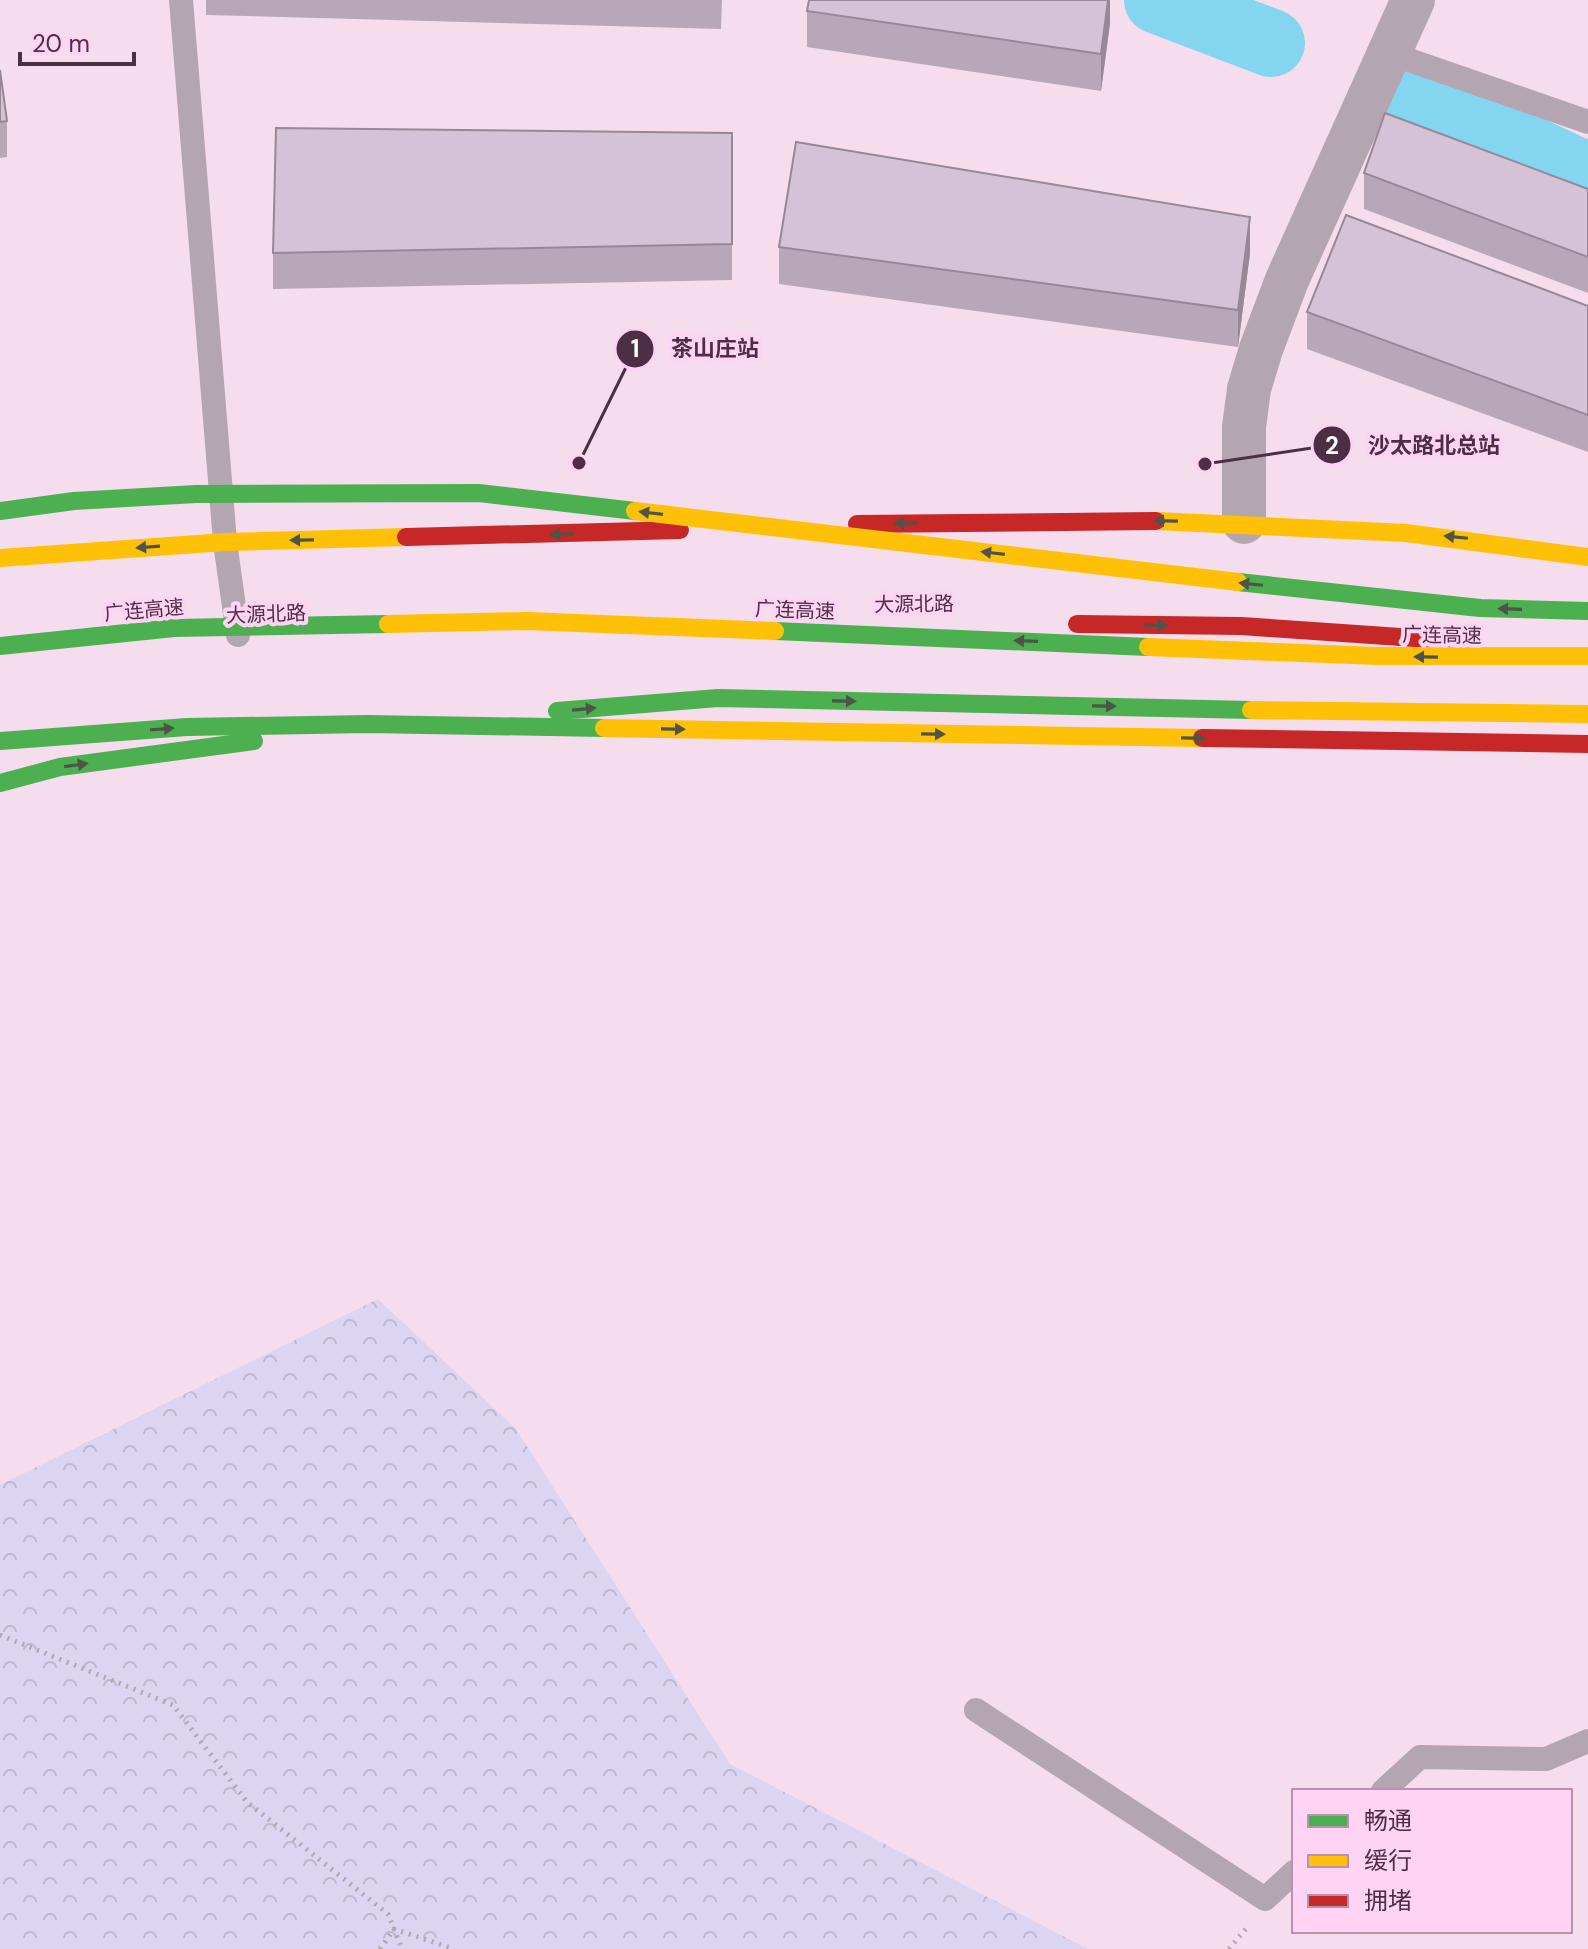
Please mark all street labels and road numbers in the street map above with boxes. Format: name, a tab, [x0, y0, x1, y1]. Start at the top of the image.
street label: 大源北路	[874, 590, 954, 618]
street label: 广连高速	[103, 594, 185, 626]
street label: 广连高速	[755, 596, 835, 624]
street label: 大源北路	[226, 600, 306, 628]
street label: 广连高速	[1402, 621, 1482, 649]

